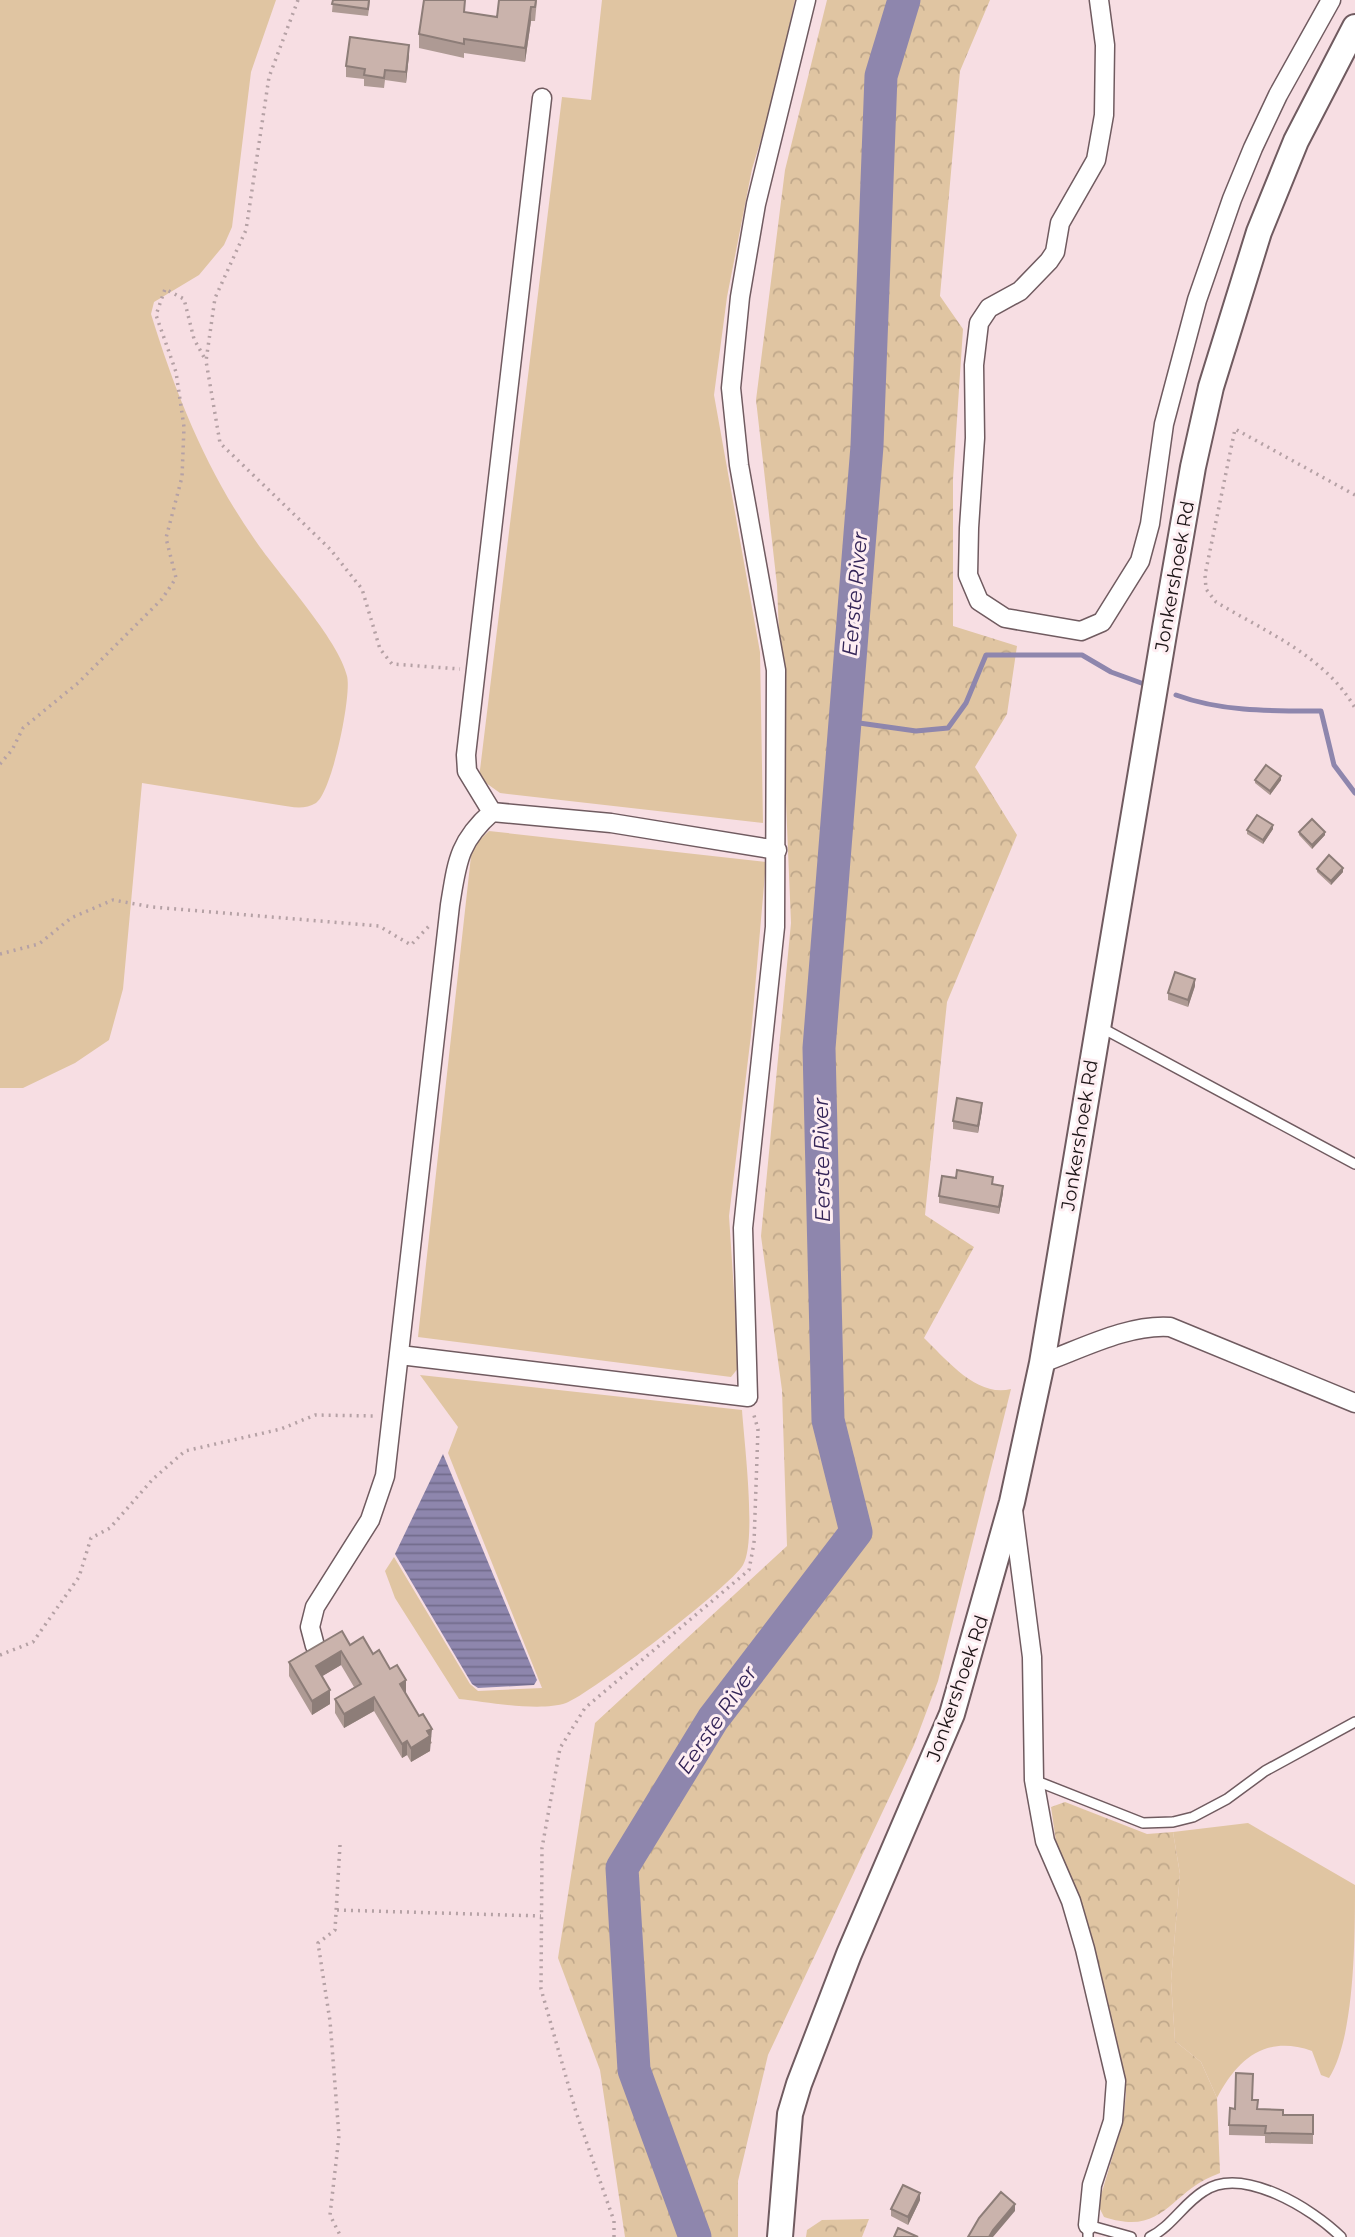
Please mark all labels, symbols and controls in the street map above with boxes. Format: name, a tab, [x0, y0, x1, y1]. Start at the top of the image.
street label: Jonkershoek Rd	[1150, 499, 1199, 654]
water label: Eerste River	[837, 530, 872, 657]
street label: Jonkershoek Rd	[1056, 1058, 1103, 1213]
water label: Eerste River	[808, 1097, 835, 1222]
street label: Jonkershoek Rd	[921, 1612, 993, 1765]
water label: Eerste River	[671, 1661, 762, 1778]

